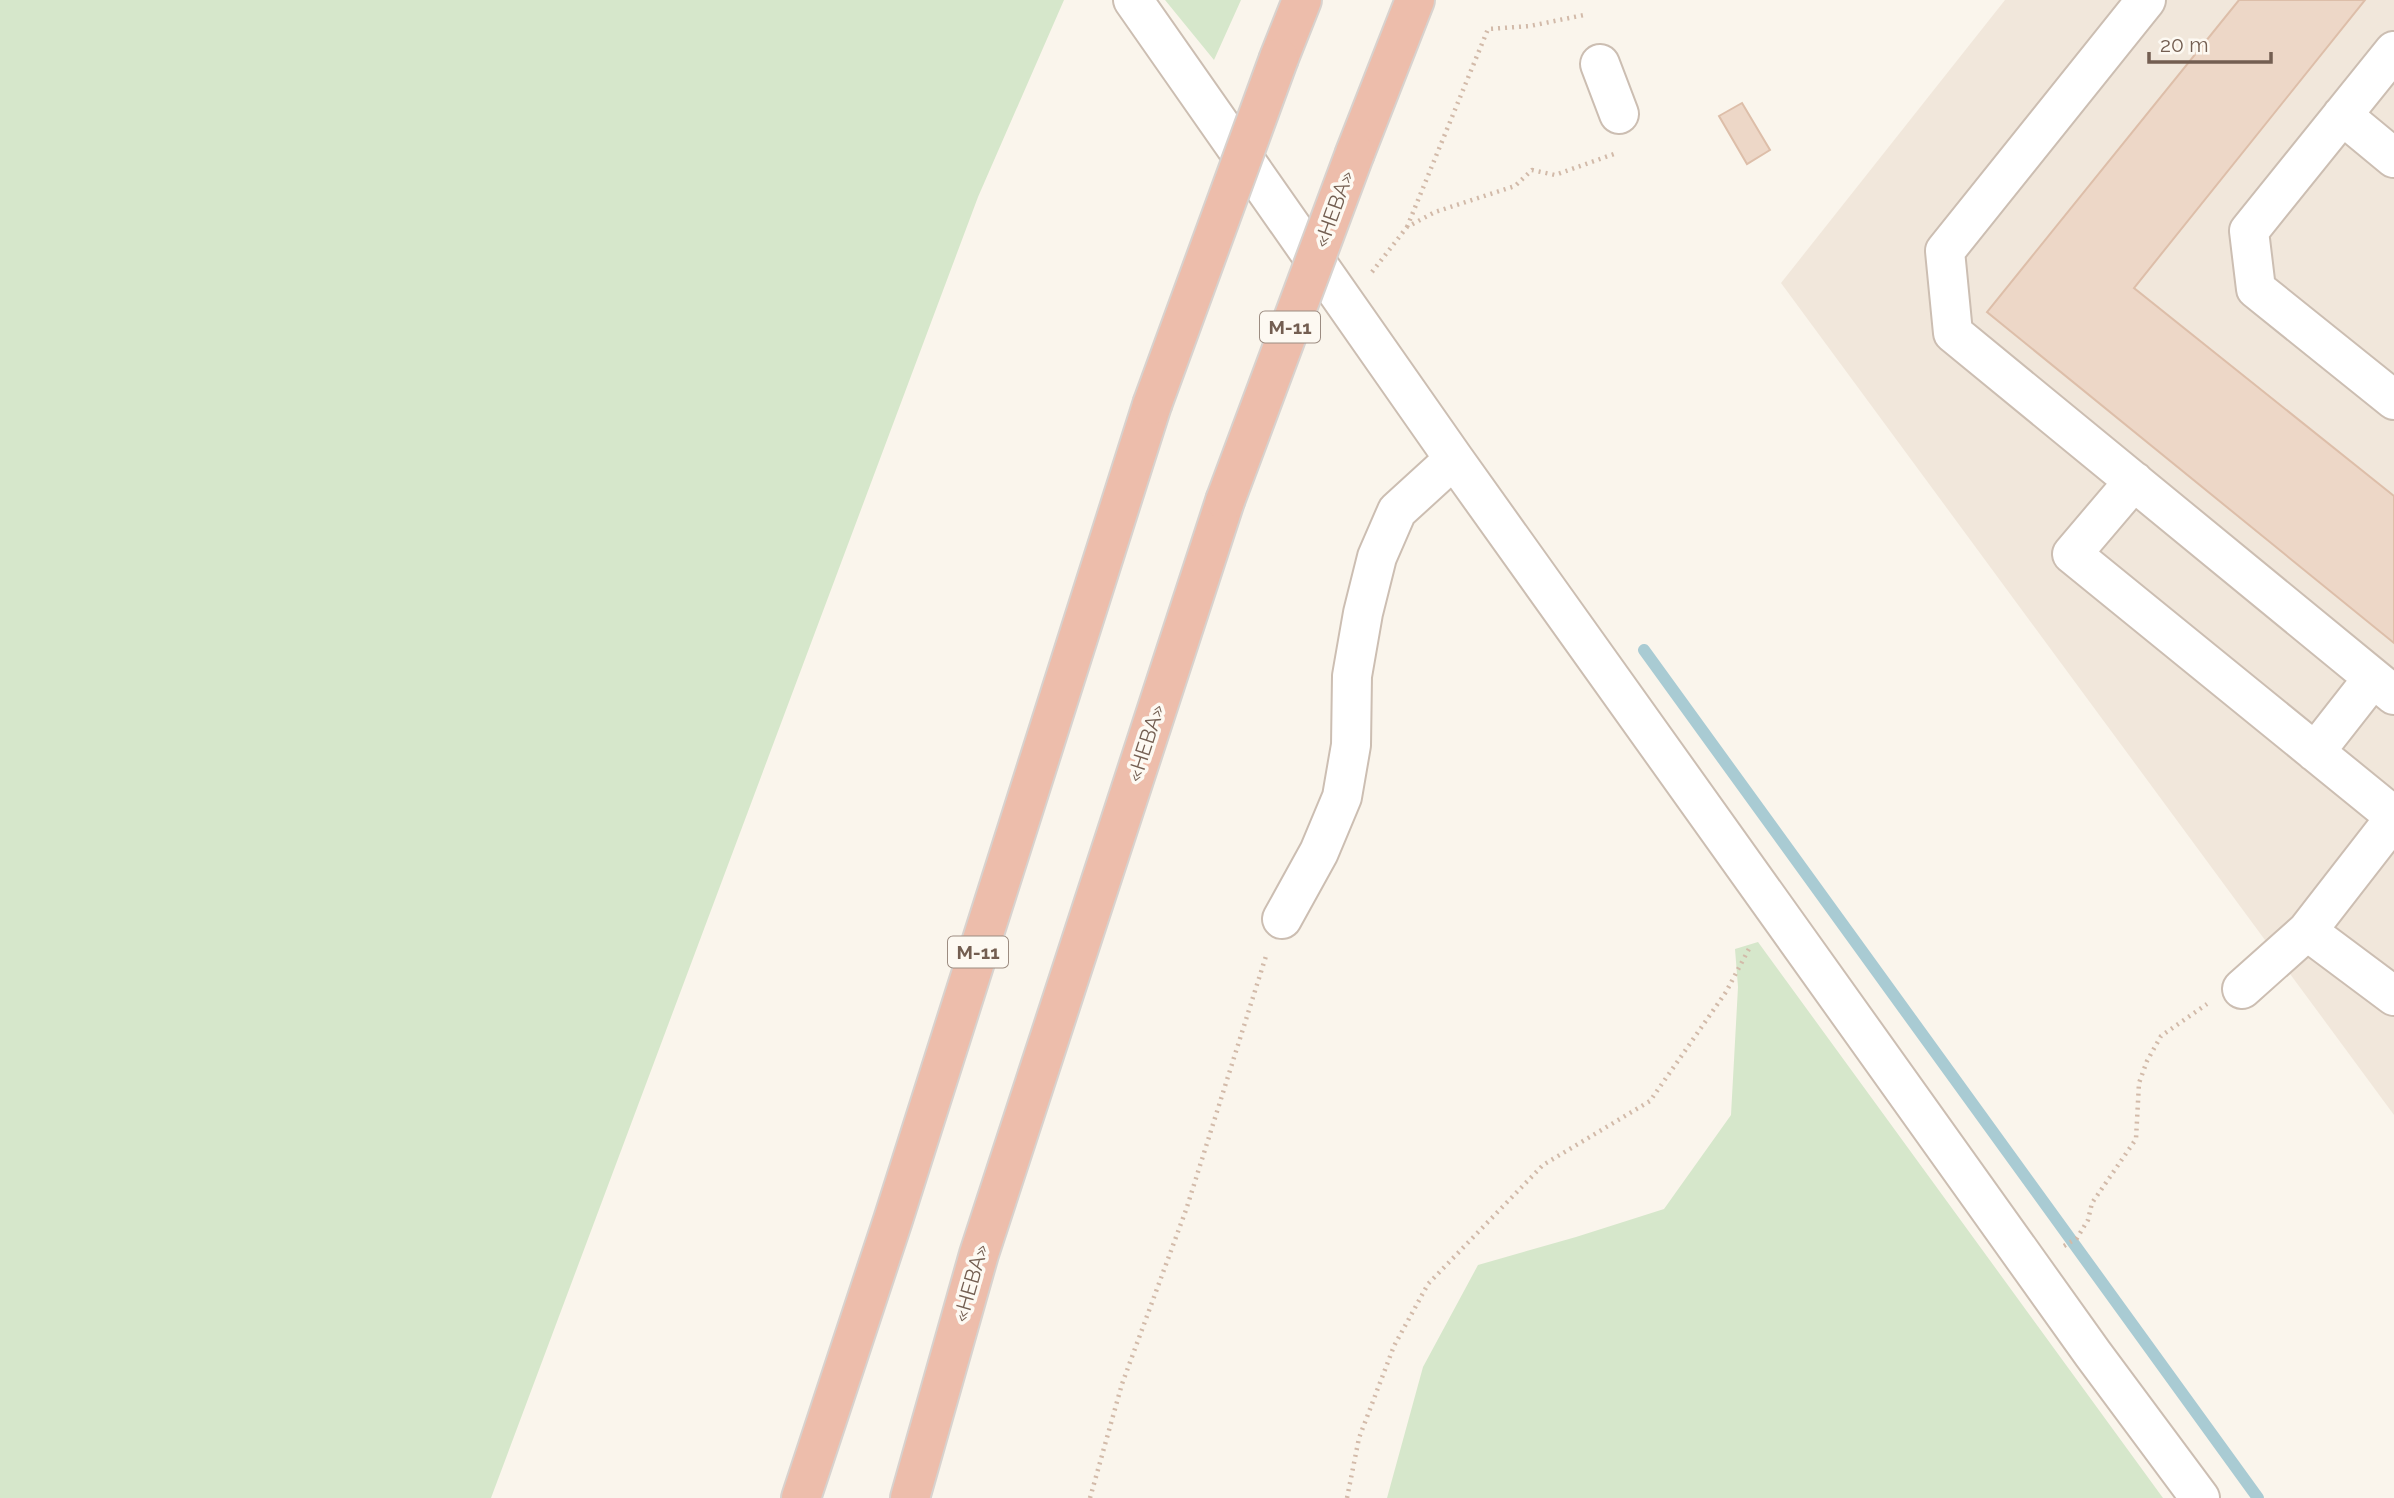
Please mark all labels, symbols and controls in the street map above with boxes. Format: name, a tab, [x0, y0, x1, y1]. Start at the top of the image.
scale bar	[2149, 21, 2272, 65]
text: 20 m	[2160, 32, 2208, 57]
street label: «НЕВА»	[1308, 167, 1359, 251]
road number: М-11	[1260, 312, 1320, 342]
street label: «НЕВА»	[1121, 701, 1170, 785]
road number: М-11	[948, 936, 1008, 968]
street label: «НЕВА»	[947, 1241, 994, 1325]

